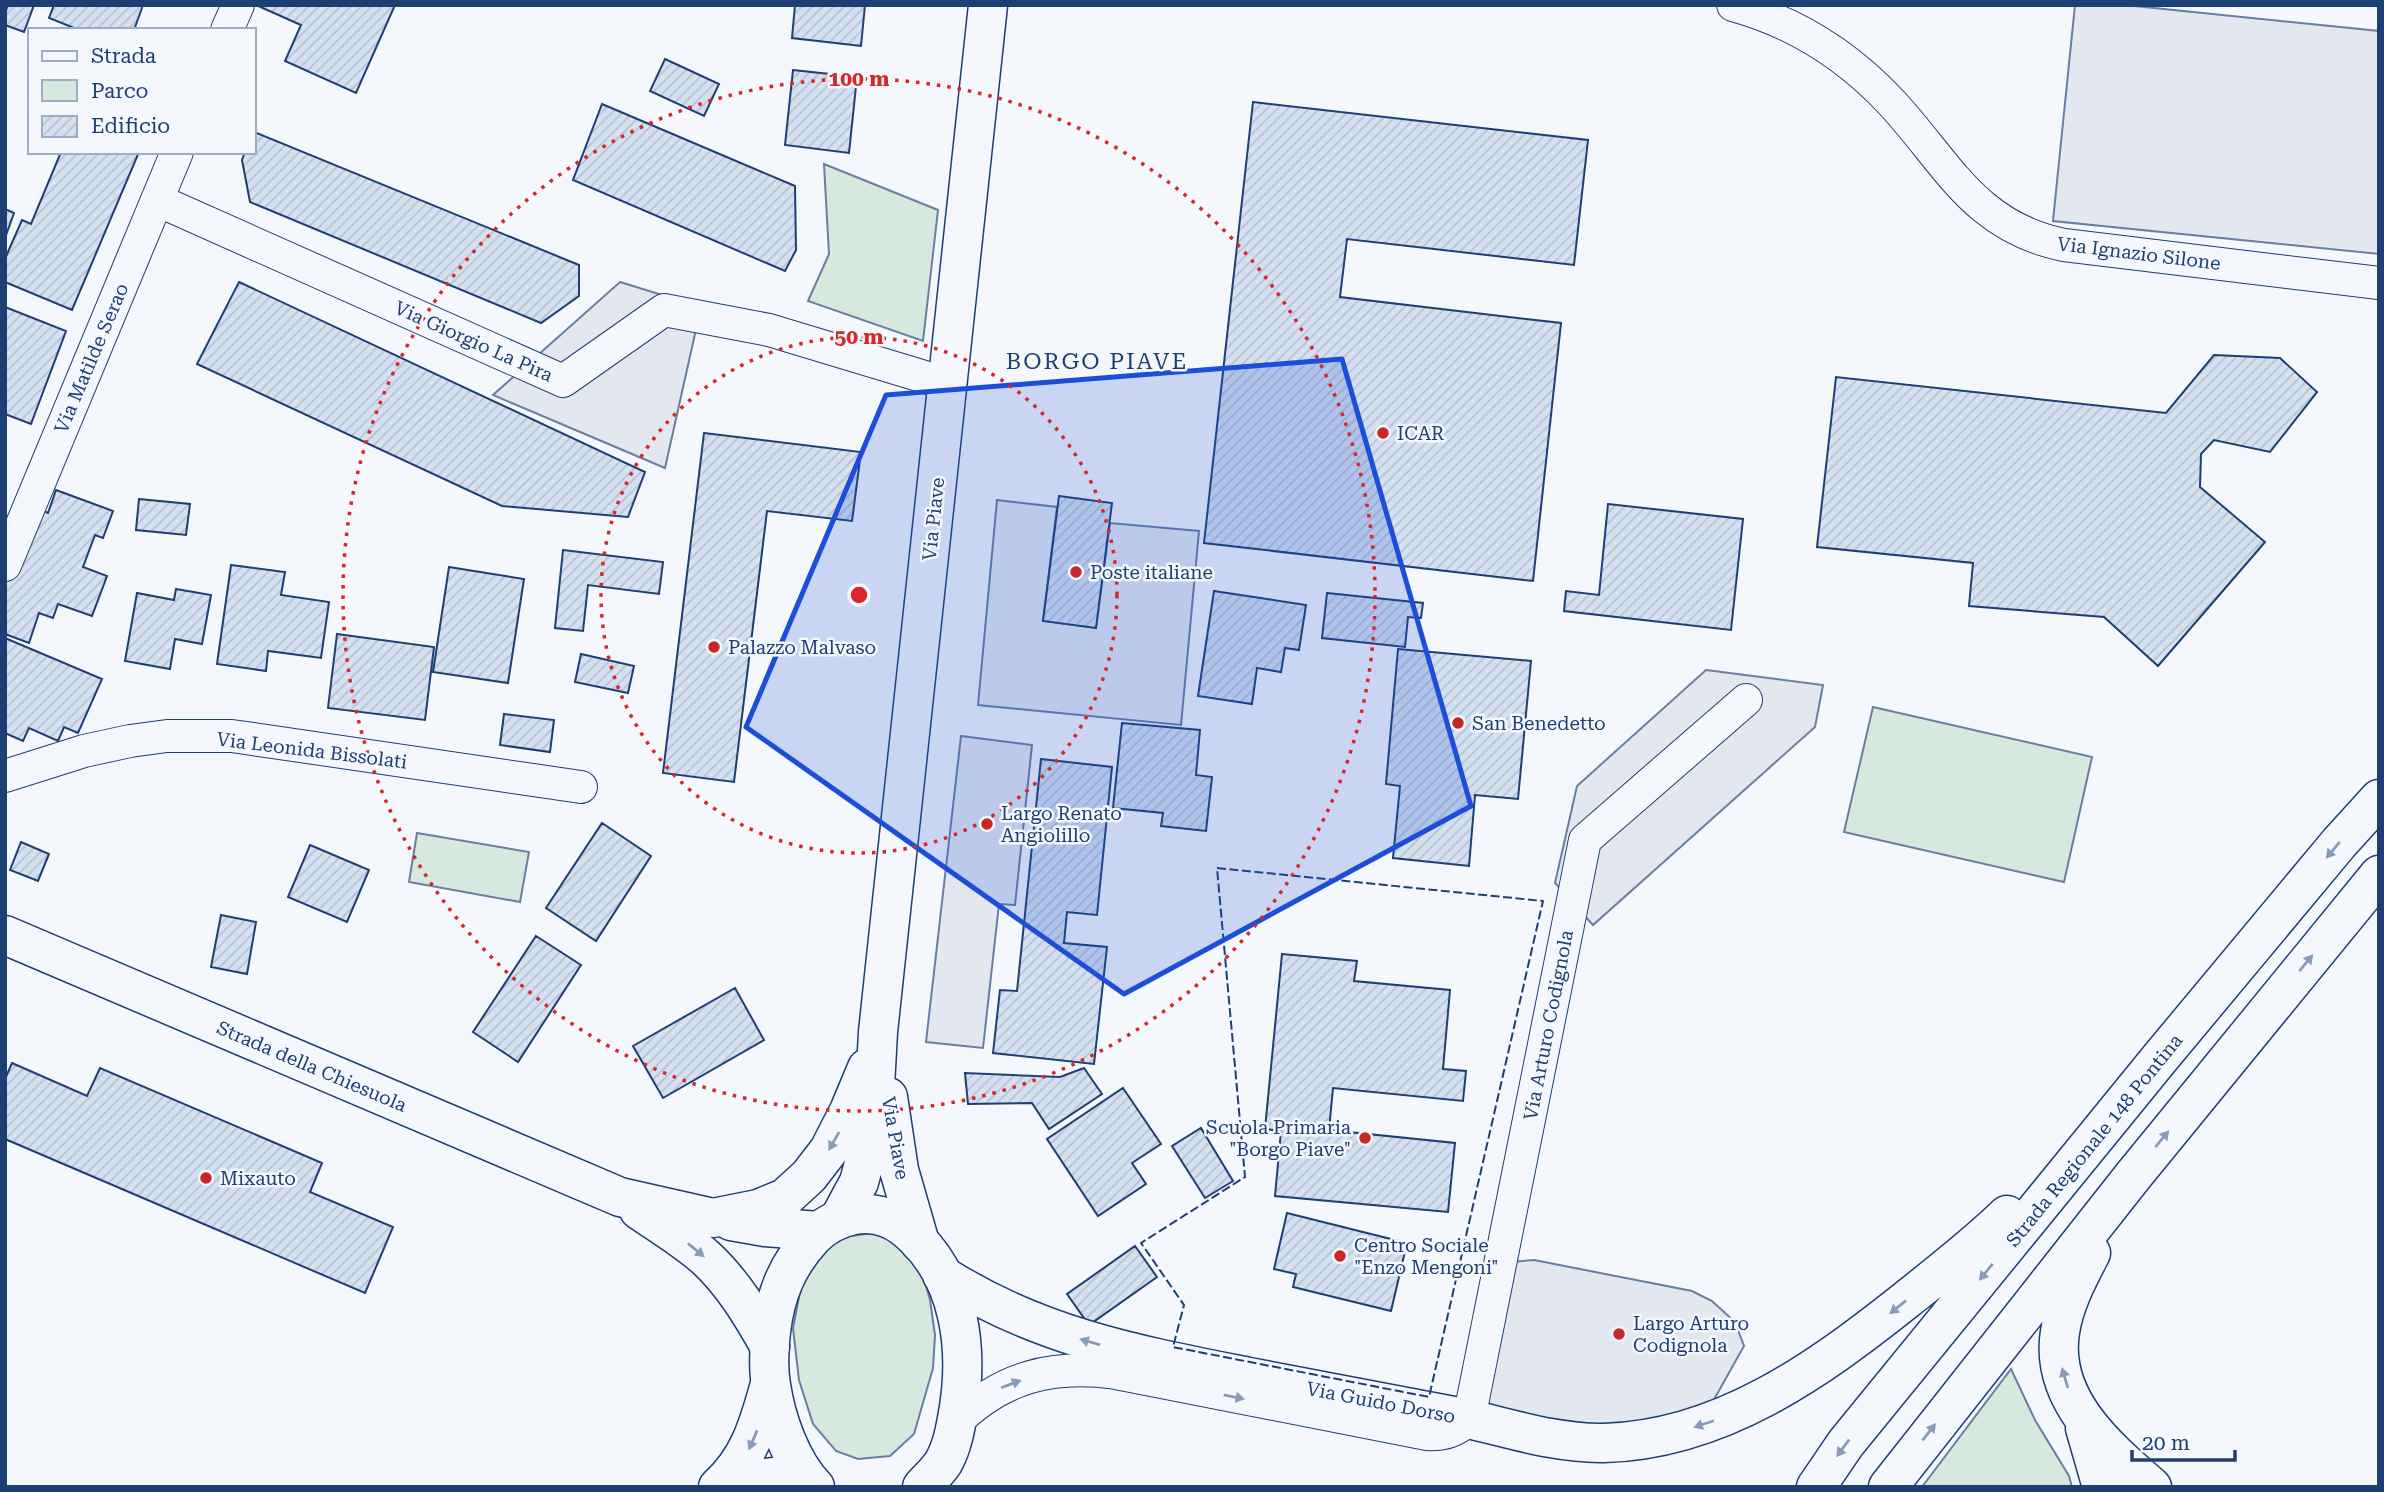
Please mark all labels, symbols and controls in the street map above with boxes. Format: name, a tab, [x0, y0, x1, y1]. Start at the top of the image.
legend	[28, 28, 256, 154]
text: Strada	[91, 44, 157, 68]
text: 100 m	[829, 67, 889, 91]
text: Parco	[91, 79, 148, 103]
text: Edificio	[91, 114, 170, 138]
street label: Via Ignazio Silone	[2056, 232, 2222, 275]
street label: Via Matilde Serao	[49, 280, 133, 437]
street label: Via Giorgio La Pira	[391, 296, 557, 387]
text: 50 m	[834, 325, 884, 349]
district label: BORGO PIAVE	[1006, 348, 1188, 375]
place label: ICAR	[1397, 422, 1444, 445]
marker: ICAR	[1375, 425, 1391, 441]
street label: Via Piave	[918, 476, 949, 562]
place label: Poste italiane	[1090, 561, 1213, 584]
marker: Poste italiane	[1068, 564, 1084, 580]
centre of rings	[847, 583, 871, 607]
place label: Palazzo Malvaso	[728, 636, 876, 659]
marker: Palazzo Malvaso	[706, 639, 722, 655]
place label: San Benedetto	[1472, 712, 1606, 735]
marker: San Benedetto	[1450, 715, 1466, 731]
street label: Via Leonida Bissolati	[215, 727, 408, 774]
place label: Largo Renato Angiolillo	[1001, 802, 1122, 847]
marker: Largo Renato Angiolillo	[979, 816, 995, 832]
one-way arrow	[2326, 841, 2341, 859]
street label: Via Arturo Codignola	[1519, 927, 1578, 1122]
one-way arrow	[2298, 955, 2313, 972]
street label: Strada della Chiesuola	[213, 1016, 411, 1117]
street label: Strada Regionale 148 Pontina	[2001, 1029, 2188, 1251]
street label: Via Piave	[877, 1095, 914, 1181]
place label: Scuola Primaria "Borgo Piave"	[1206, 1116, 1352, 1161]
marker: Scuola Primaria "Borgo Piave"	[1357, 1130, 1373, 1146]
one-way arrow	[828, 1131, 840, 1150]
one-way arrow	[2155, 1131, 2170, 1149]
place label: Mixauto	[220, 1167, 296, 1190]
marker: Mixauto	[198, 1170, 214, 1186]
place label: Centro Sociale "Enzo Mengoni"	[1354, 1234, 1499, 1279]
one-way arrow	[687, 1242, 704, 1257]
marker: Centro Sociale "Enzo Mengoni"	[1332, 1248, 1348, 1264]
one-way arrow	[1979, 1263, 1994, 1280]
one-way arrow	[1889, 1299, 1906, 1314]
place label: Largo Arturo Codignola	[1633, 1312, 1749, 1357]
marker: Largo Arturo Codignola	[1611, 1326, 1627, 1342]
one-way arrow	[1079, 1336, 1100, 1346]
one-way arrow	[2059, 1367, 2069, 1388]
street label: Via Guido Dorso	[1305, 1377, 1457, 1428]
one-way arrow	[1001, 1378, 1022, 1389]
one-way arrow	[1224, 1392, 1246, 1403]
scale bar	[2132, 1418, 2235, 1462]
one-way arrow	[1693, 1419, 1714, 1430]
one-way arrow	[1921, 1424, 1936, 1441]
one-way arrow	[747, 1430, 759, 1450]
text: 20 m	[2142, 1431, 2190, 1455]
one-way arrow	[1836, 1439, 1850, 1457]

